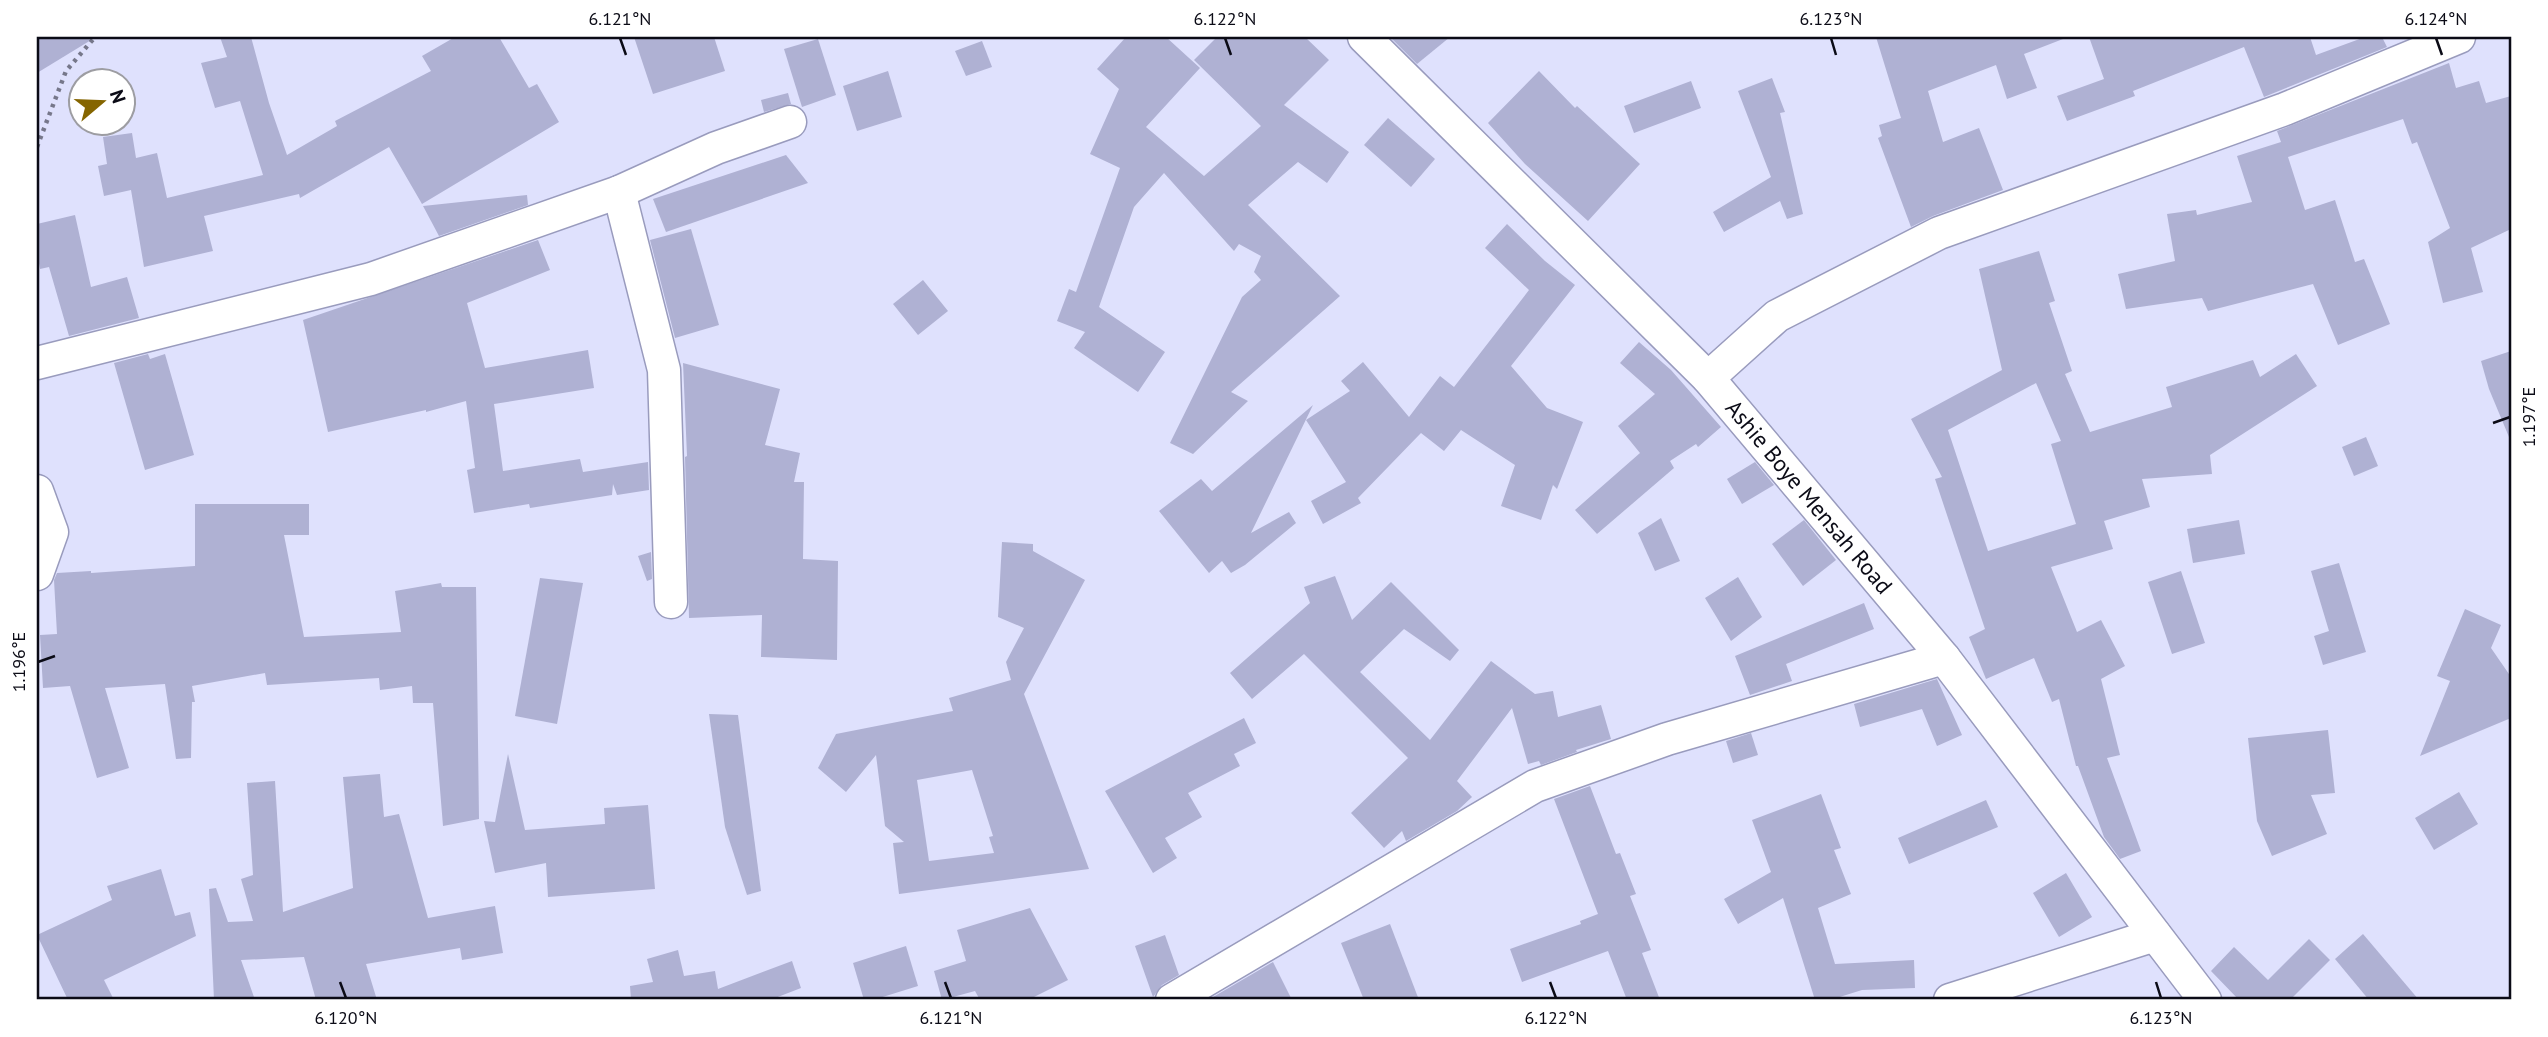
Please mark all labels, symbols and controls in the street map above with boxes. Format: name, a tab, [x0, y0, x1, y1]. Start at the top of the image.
text: 6.121°N	[589, 7, 651, 30]
text: 6.122°N	[1194, 7, 1256, 30]
text: 6.123°N	[1800, 7, 1862, 30]
text: 6.124°N	[2405, 7, 2467, 30]
north arrow	[66, 66, 136, 136]
text: N	[105, 87, 131, 106]
text: 1.197°E	[2517, 387, 2540, 447]
street label: Ashie Boye Mensah Road	[1720, 394, 1899, 600]
text: 1.196°E	[7, 632, 30, 692]
text: 6.120°N	[315, 1006, 377, 1029]
text: 6.121°N	[920, 1006, 982, 1029]
text: 6.122°N	[1525, 1006, 1587, 1029]
text: 6.123°N	[2130, 1006, 2192, 1029]

